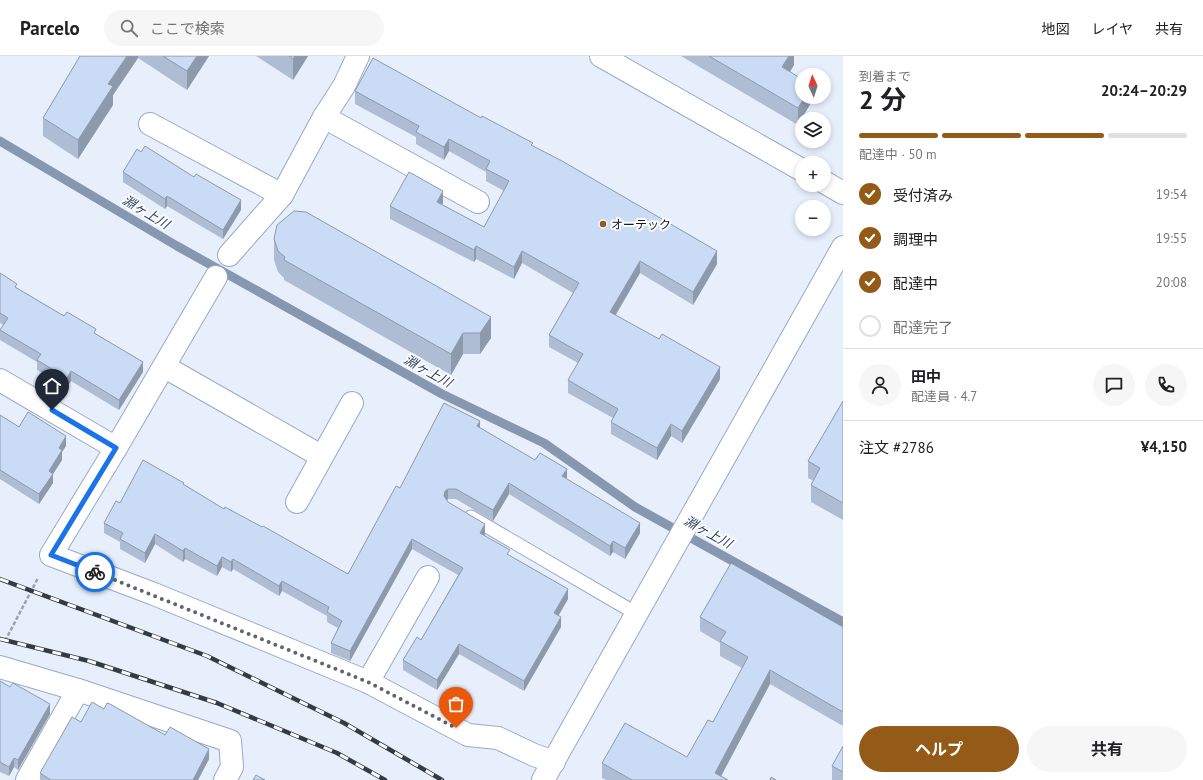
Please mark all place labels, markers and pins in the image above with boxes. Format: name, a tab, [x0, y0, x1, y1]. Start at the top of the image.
place label: オーテック	[611, 217, 671, 232]
marker: オーテック	[598, 219, 608, 229]
pin	[35, 369, 69, 410]
pin	[439, 687, 473, 728]

